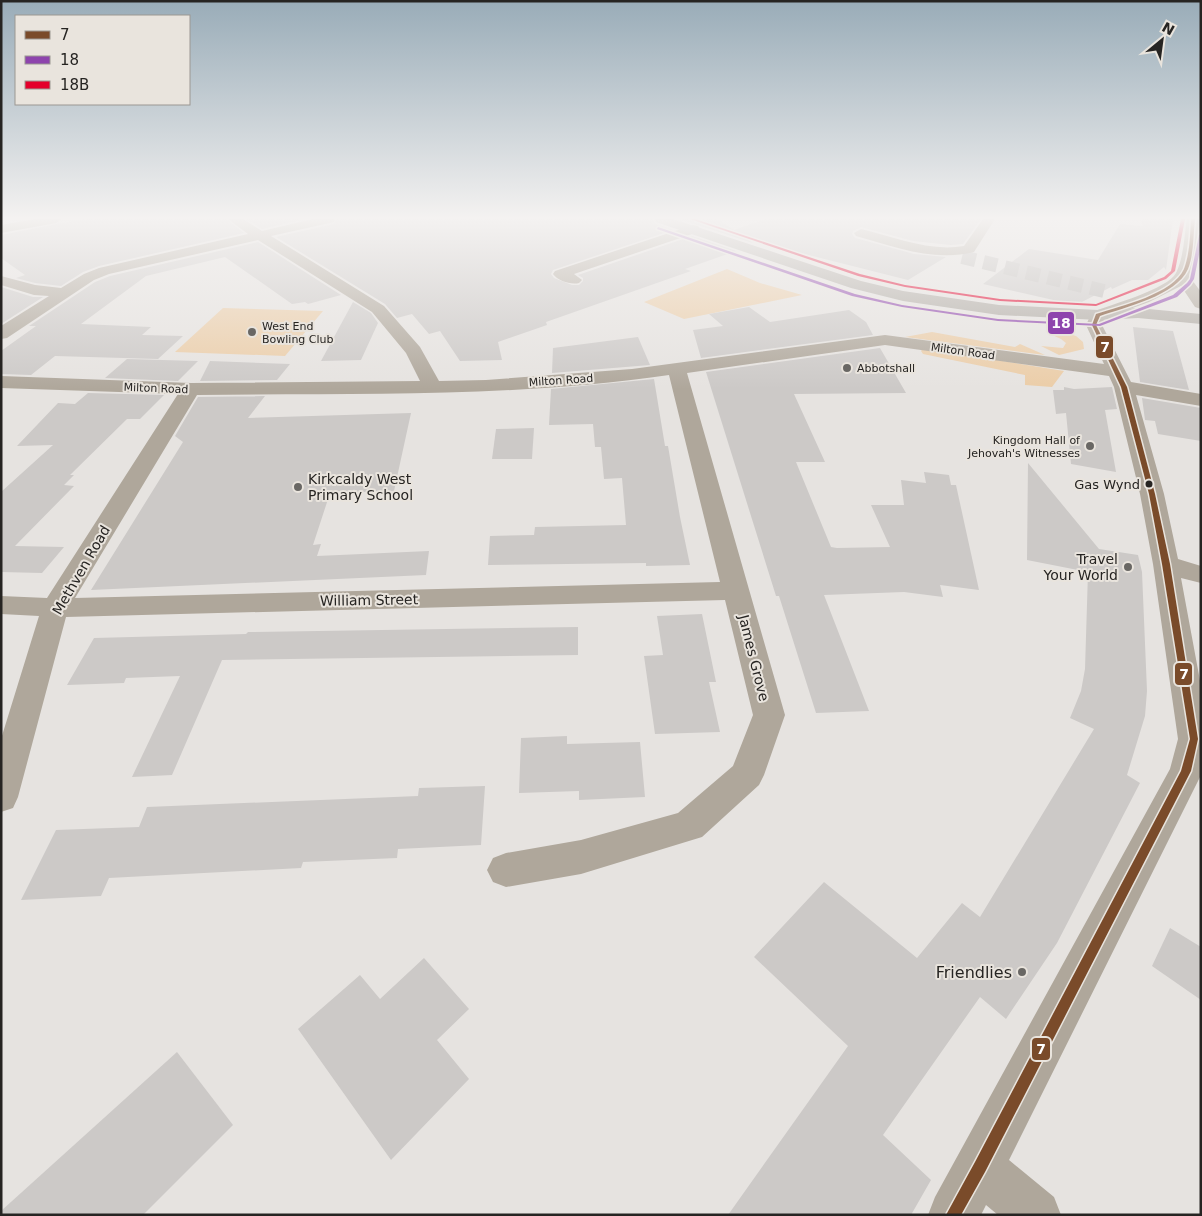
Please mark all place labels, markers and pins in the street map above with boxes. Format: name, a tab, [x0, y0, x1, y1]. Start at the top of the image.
place label: West End Bowling Club	[262, 320, 334, 346]
marker: West End Bowling Club	[246, 326, 258, 338]
marker: Abbotshall	[841, 362, 853, 374]
place label: Abbotshall	[857, 362, 915, 375]
place label: Kingdom Hall of Jehovah's Witnesses	[967, 434, 1081, 460]
marker: Kingdom Hall of Jehovah's Witnesses	[1084, 440, 1096, 452]
place label: Kirkcaldy West Primary School	[308, 471, 413, 503]
place label: Gas Wynd	[1074, 477, 1140, 492]
marker: Gas Wynd	[1144, 479, 1154, 489]
marker: Kirkcaldy West Primary School	[292, 481, 304, 493]
place label: Travel Your World	[1043, 551, 1118, 583]
marker: Travel Your World	[1122, 561, 1134, 573]
place label: Friendlies	[936, 963, 1012, 982]
marker: Friendlies	[1016, 966, 1028, 978]

